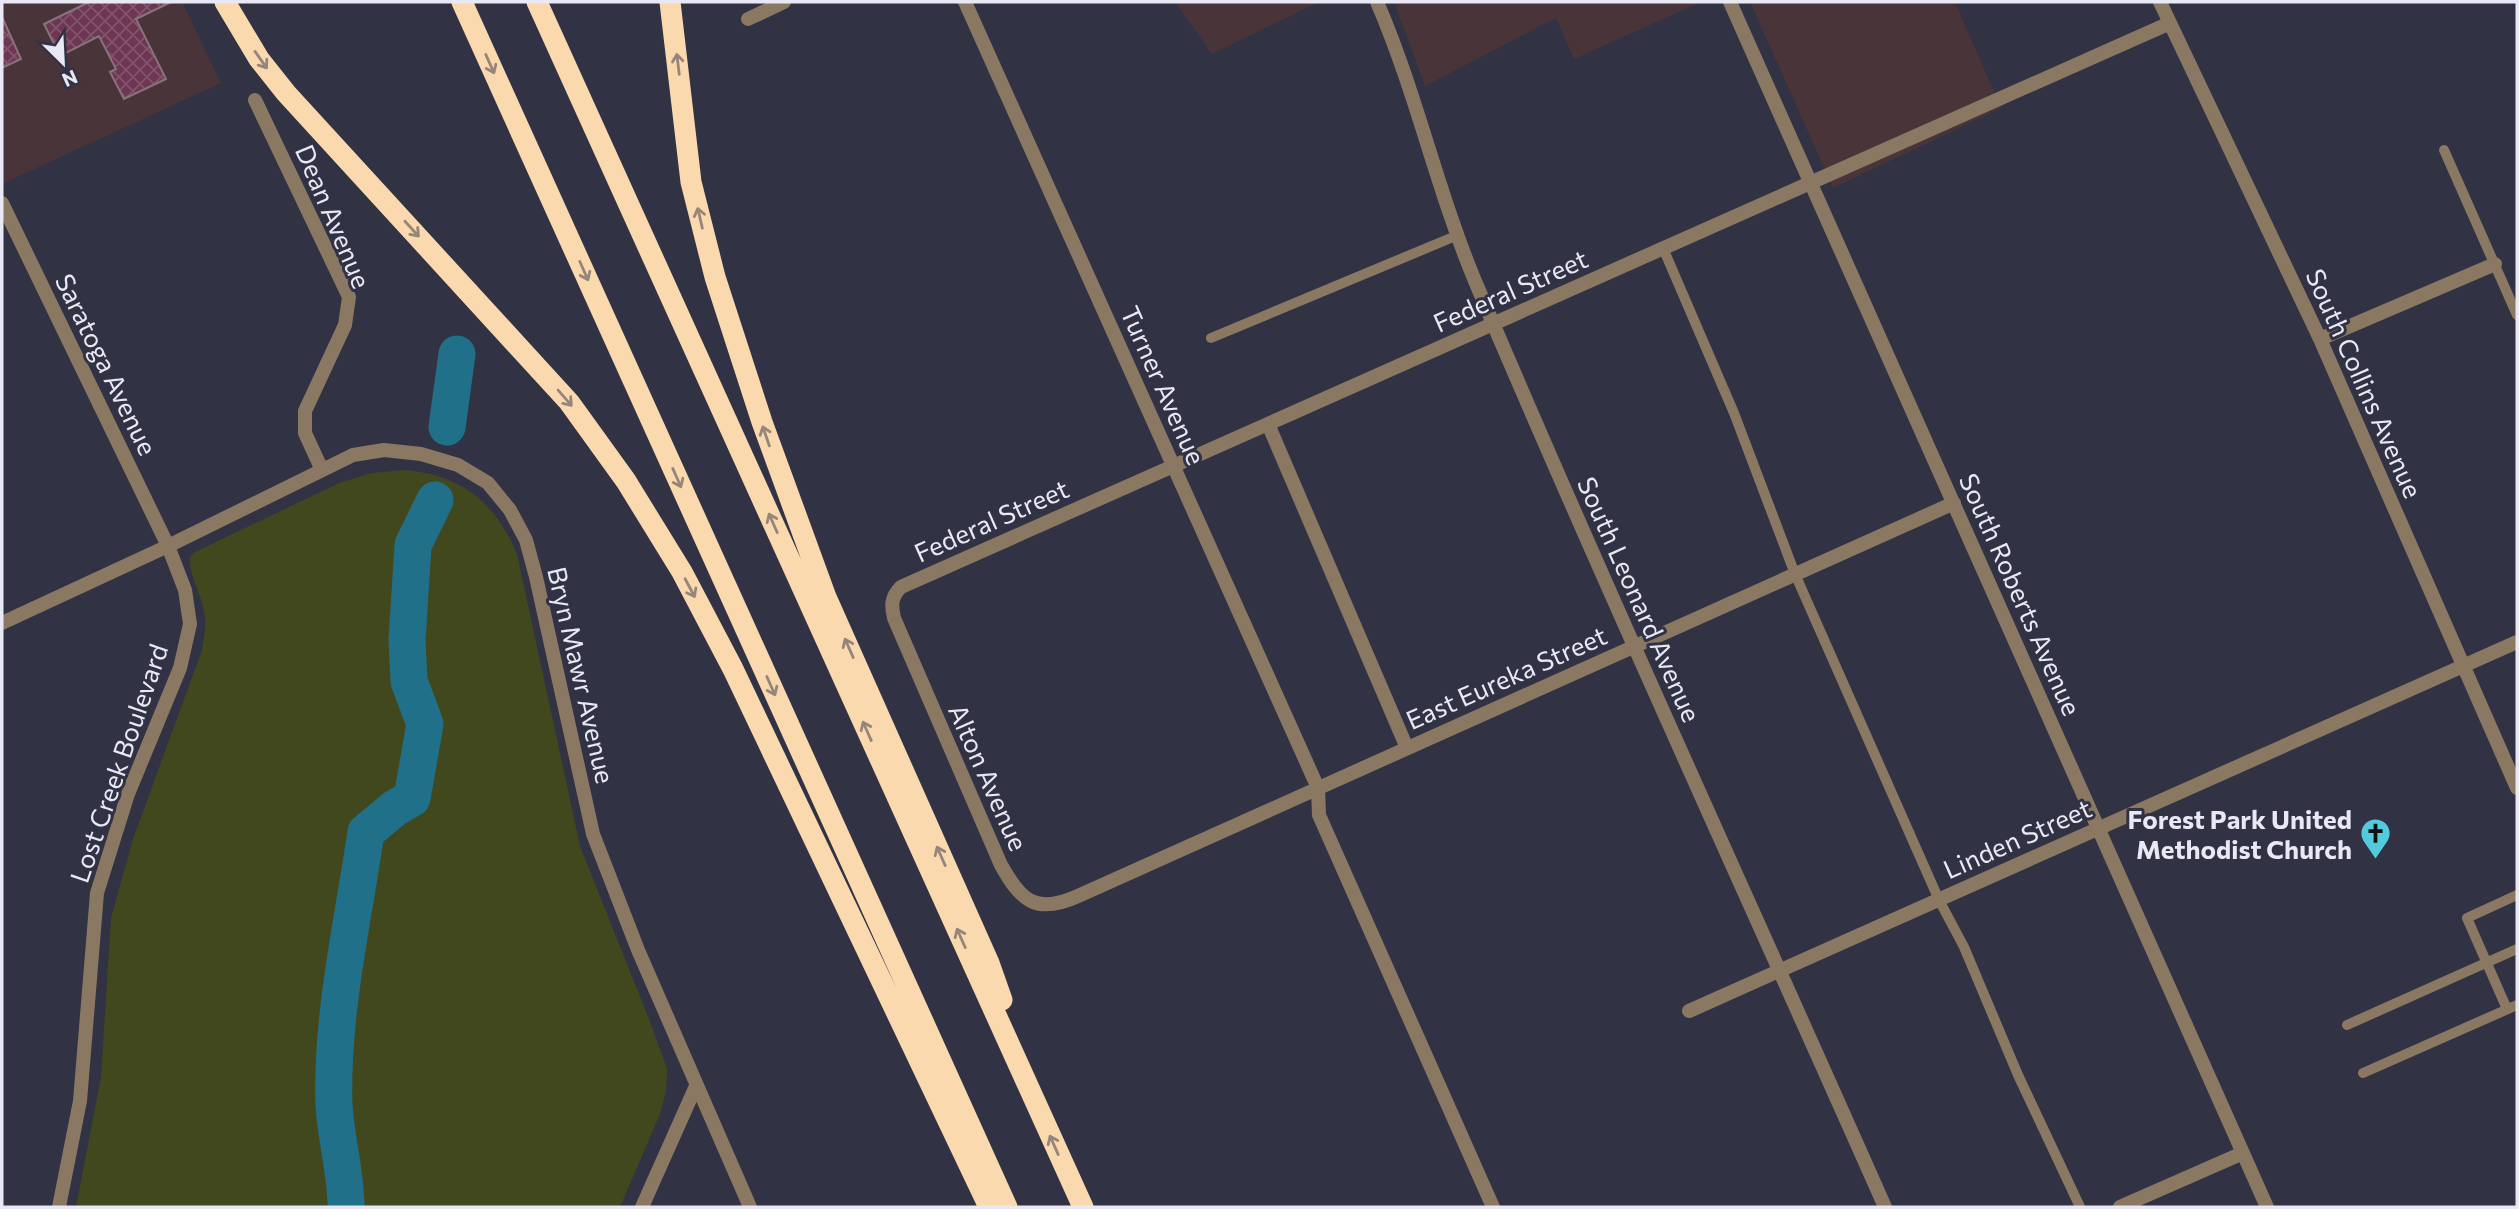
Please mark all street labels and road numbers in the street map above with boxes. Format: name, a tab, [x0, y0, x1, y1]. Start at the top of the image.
street label: Dean Avenue	[290, 140, 378, 292]
street label: Federal Street	[1428, 242, 1592, 338]
street label: South Collins Avenue	[2301, 264, 2429, 502]
street label: Saratoga Avenue	[50, 268, 164, 460]
street label: Turner Avenue	[1115, 301, 1213, 469]
street label: South Roberts Avenue	[1954, 468, 2088, 720]
street label: Federal Street	[909, 472, 1073, 568]
street label: South Leonard Avenue	[1572, 472, 1708, 726]
street label: Bryn Mawr Avenue	[542, 564, 622, 786]
street label: East Eureka Street	[1401, 619, 1611, 735]
street label: Lost Creek Boulevard	[63, 640, 173, 886]
street label: Alton Avenue	[943, 699, 1035, 855]
street label: Linden Street	[1938, 792, 2096, 884]

